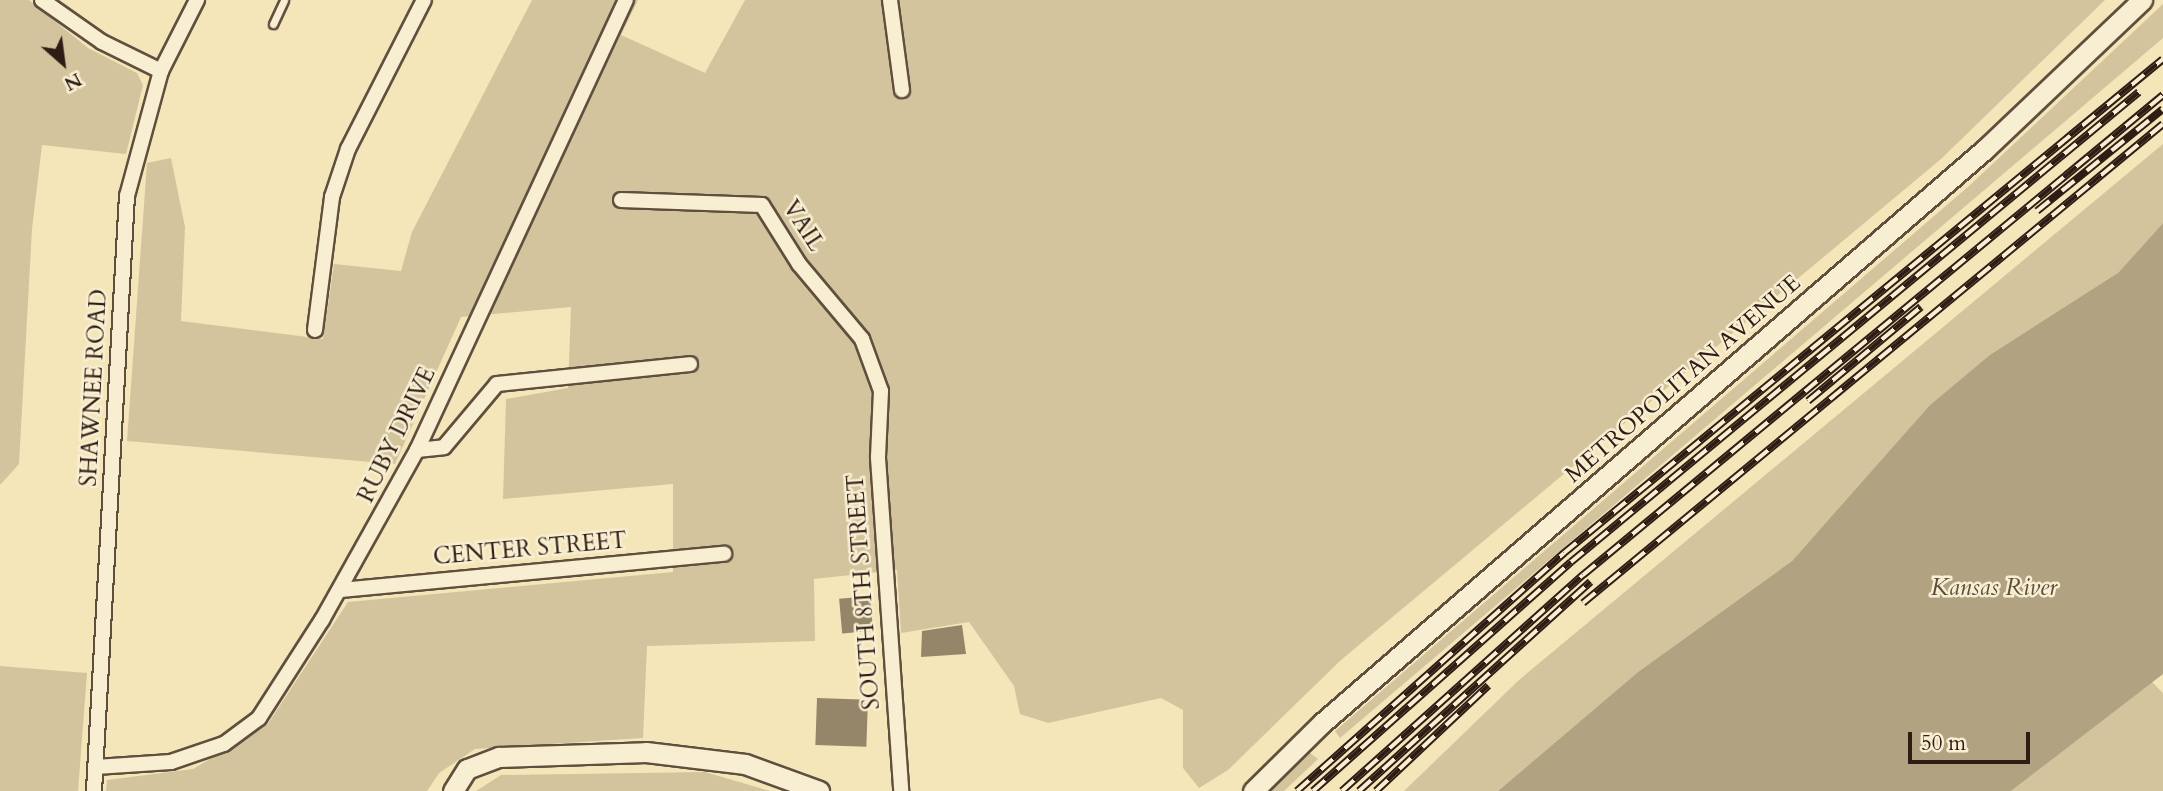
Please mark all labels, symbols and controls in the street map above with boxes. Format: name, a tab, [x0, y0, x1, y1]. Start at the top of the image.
north arrow	[28, 28, 98, 98]
text: N	[59, 66, 86, 97]
street label: VAIL	[776, 195, 830, 257]
street label: METROPOLITAN AVENUE	[1560, 269, 1806, 489]
street label: SHAWNEE ROAD	[75, 289, 113, 487]
street label: RUBY DRIVE	[352, 363, 442, 507]
street label: SOUTH 8TH STREET	[842, 473, 886, 711]
street label: CENTER STREET	[432, 527, 628, 571]
water label: Kansas River	[1931, 574, 2057, 602]
scale bar	[1911, 718, 2034, 762]
text: 50 m	[1921, 729, 1966, 758]

